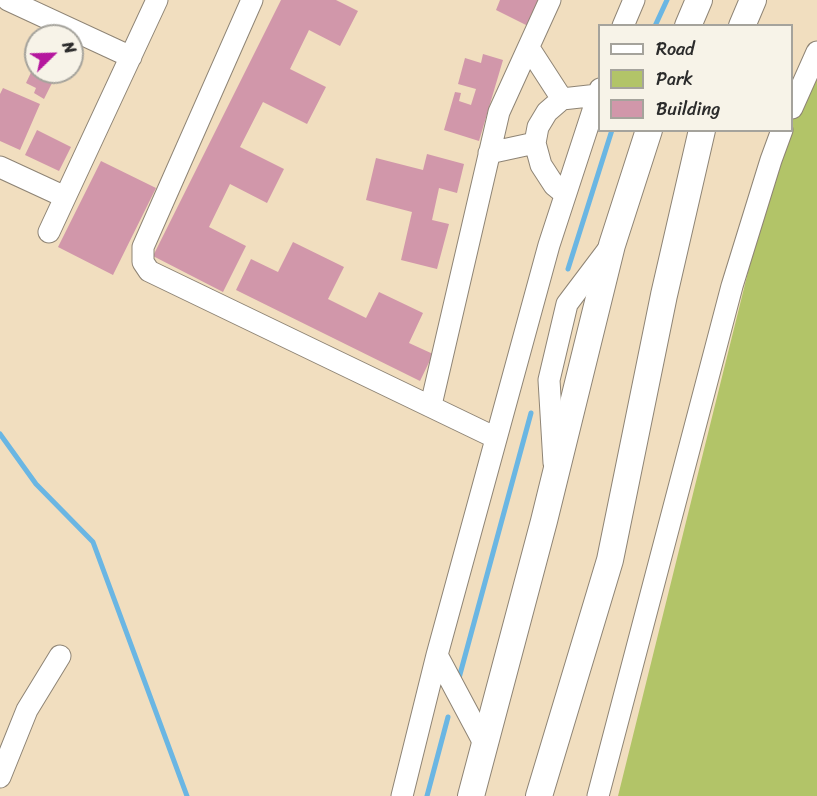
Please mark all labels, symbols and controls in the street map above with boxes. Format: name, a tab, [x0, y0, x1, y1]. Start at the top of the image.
north arrow	[24, 24, 84, 84]
legend	[598, 24, 793, 132]
text: Road	[656, 33, 695, 65]
text: N	[54, 37, 85, 58]
text: Park	[656, 63, 693, 95]
text: Building	[656, 93, 720, 125]

